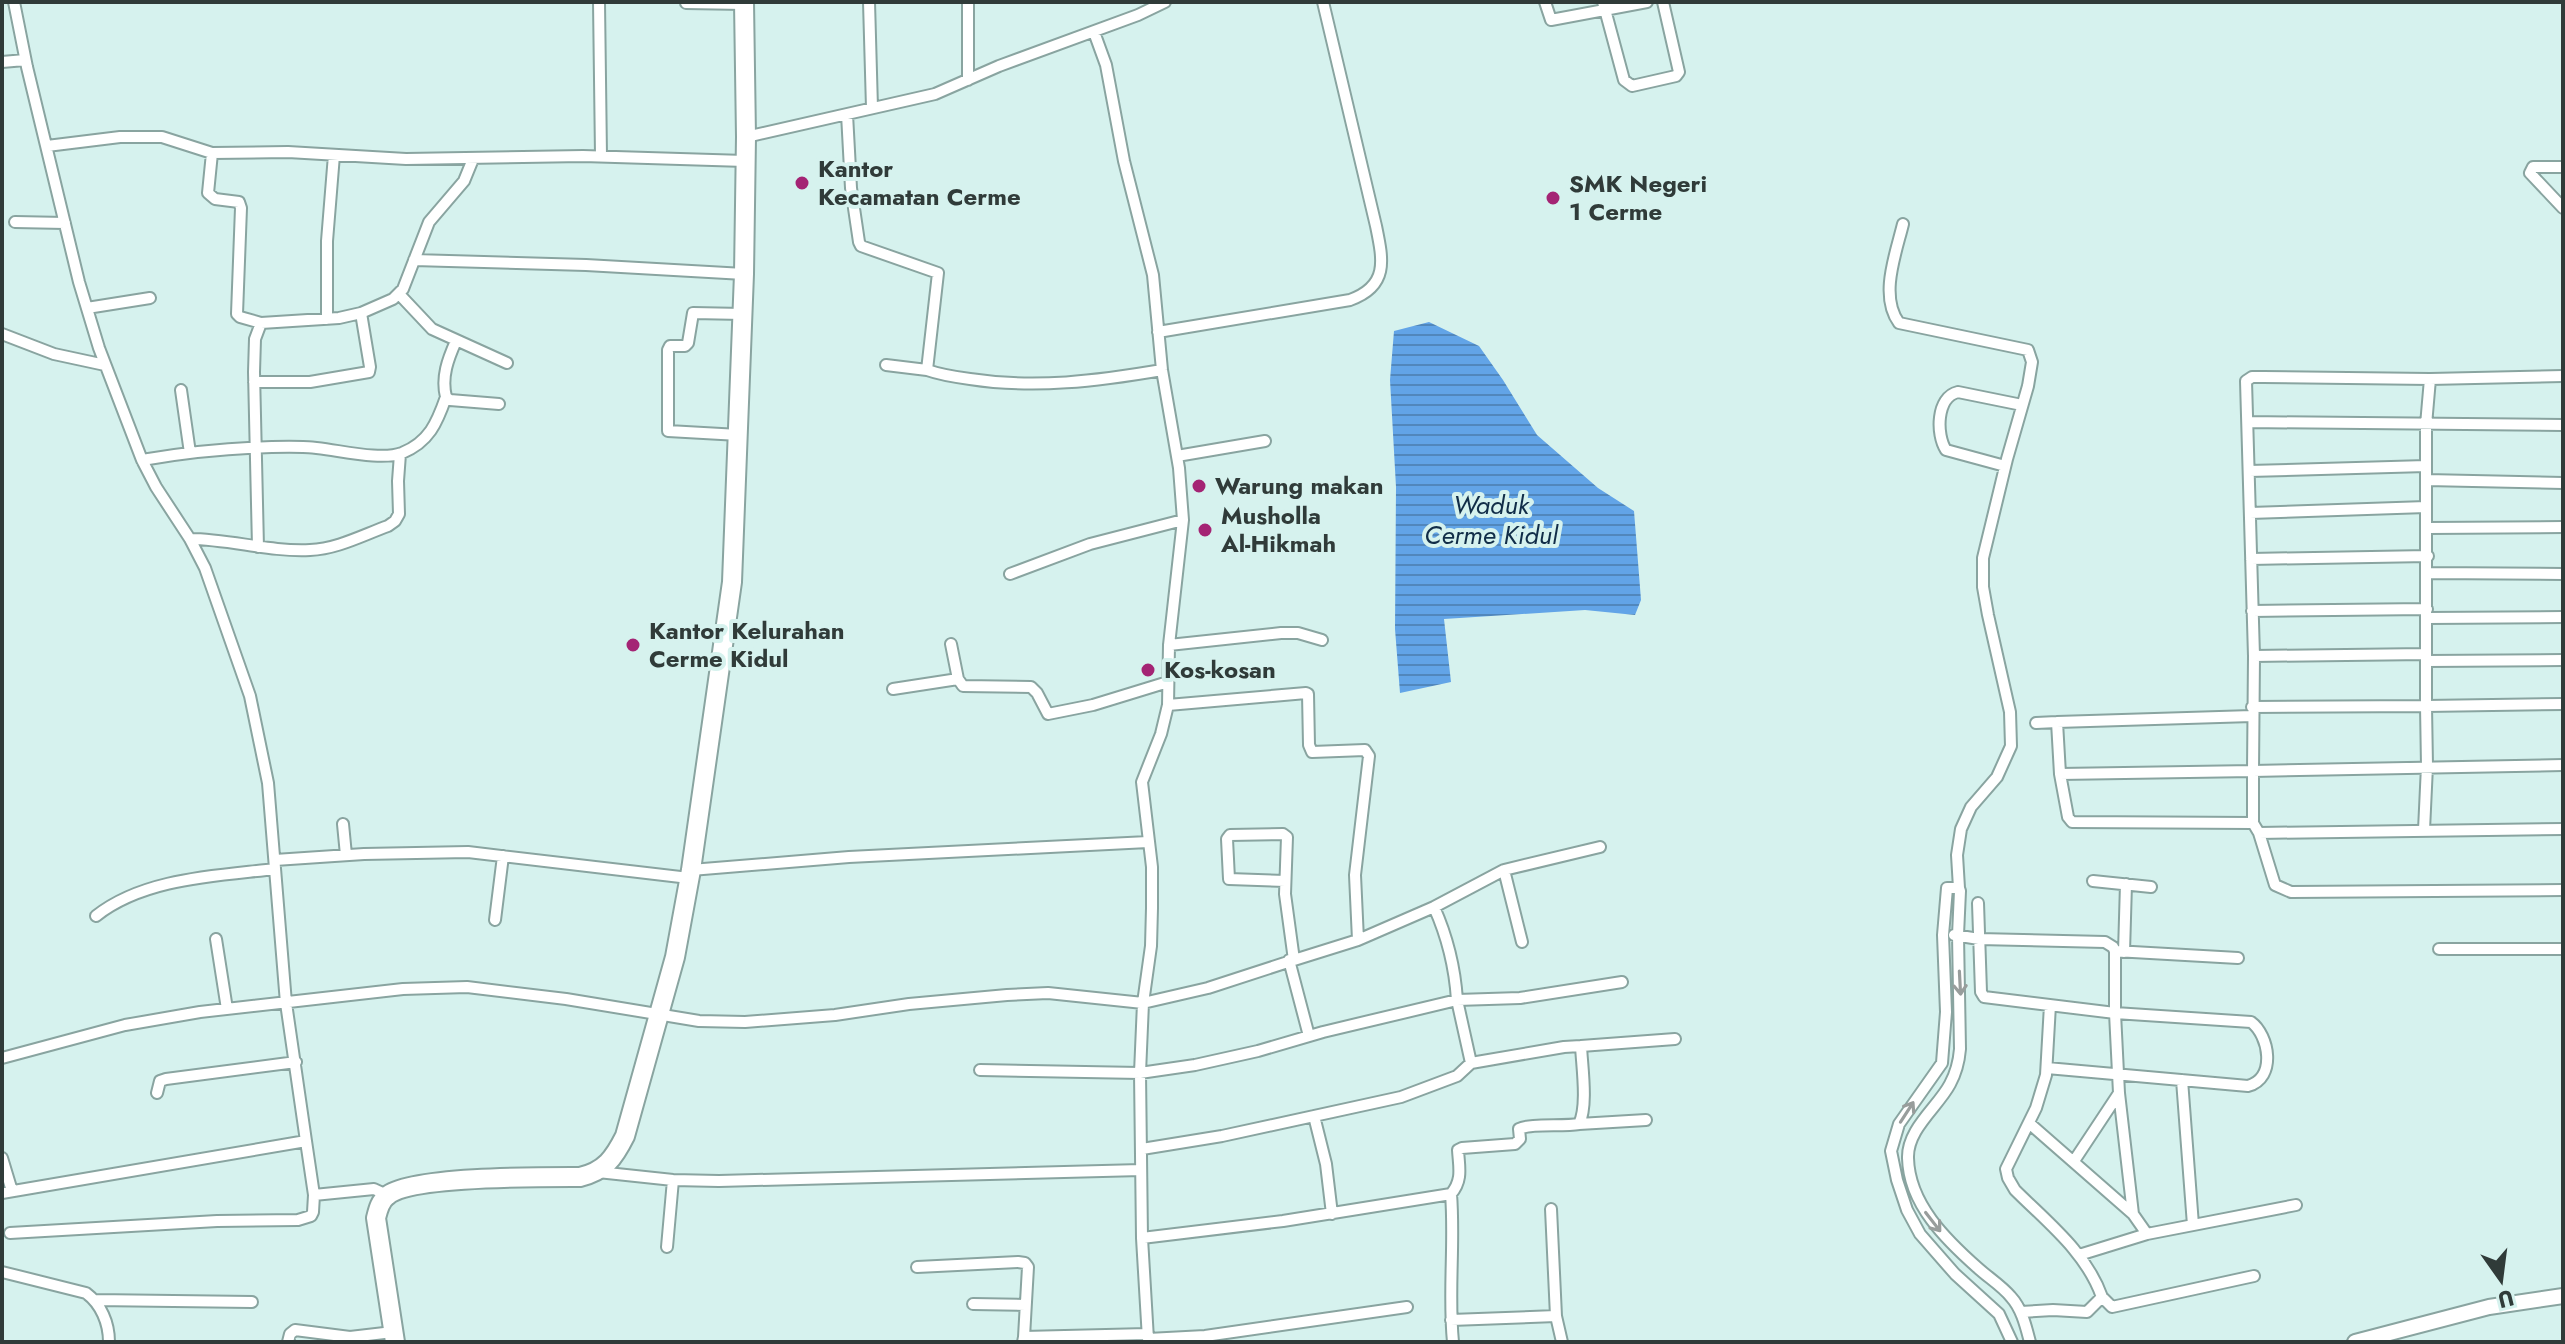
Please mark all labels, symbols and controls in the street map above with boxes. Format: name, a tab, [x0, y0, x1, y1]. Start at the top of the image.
place label: Kantor Kecamatan Cerme	[818, 151, 1021, 214]
place label: SMK Negeri 1 Cerme	[1569, 166, 1707, 229]
marker: Kantor Kecamatan Cerme	[793, 174, 811, 192]
marker: SMK Negeri 1 Cerme	[1544, 189, 1562, 207]
place label: Warung makan	[1215, 468, 1384, 503]
marker: Warung makan	[1190, 477, 1208, 495]
water label: Waduk Cerme Kidul	[1424, 486, 1559, 554]
place label: Musholla Al-Hikmah	[1220, 498, 1336, 561]
marker: Musholla Al-Hikmah	[1196, 521, 1214, 539]
place label: Kantor Kelurahan Cerme Kidul	[649, 613, 845, 676]
marker: Kantor Kelurahan Cerme Kidul	[624, 636, 642, 654]
place label: Kos-kosan	[1164, 652, 1276, 687]
marker: Kos-kosan	[1139, 661, 1157, 679]
one-way arrow	[1953, 969, 1968, 996]
one-way arrow	[1898, 1102, 1915, 1124]
one-way arrow	[1925, 1211, 1942, 1232]
north arrow	[2461, 1240, 2541, 1320]
text: U	[2494, 1282, 2517, 1317]

